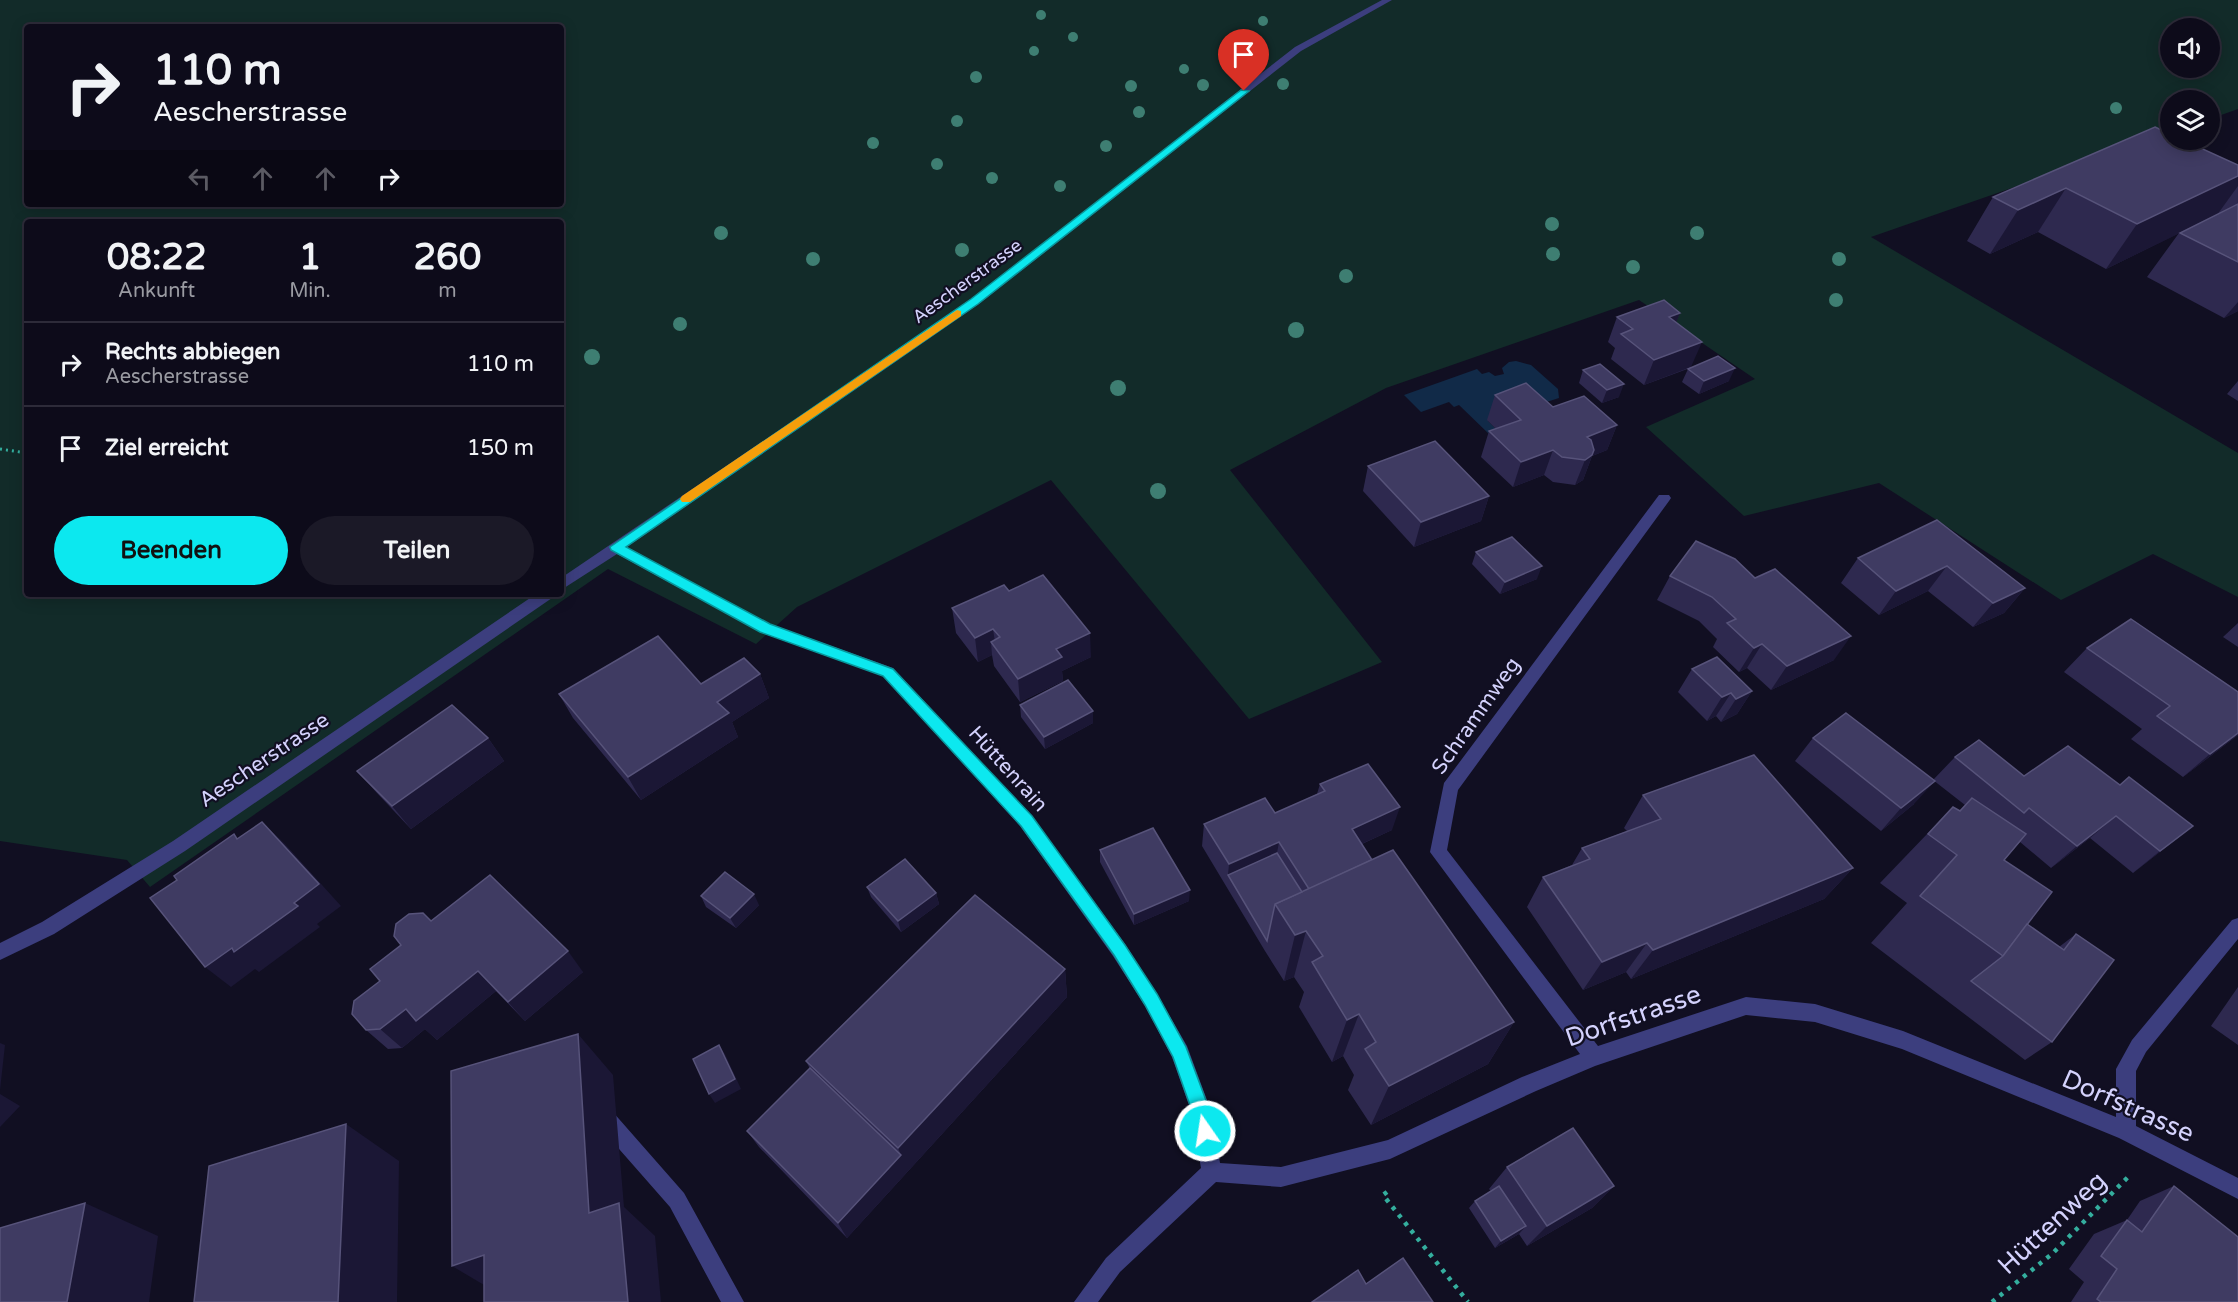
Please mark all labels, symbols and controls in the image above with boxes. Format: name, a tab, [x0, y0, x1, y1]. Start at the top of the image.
map controls	[2160, 18, 2220, 150]
button: sound	[2160, 18, 2220, 78]
pin	[1218, 29, 1269, 91]
icon: arrive	[1227, 38, 1260, 71]
text: 110 m	[153, 45, 282, 96]
icon: right	[54, 48, 132, 126]
button: layers	[2160, 90, 2220, 150]
text: Aescherstrasse	[153, 96, 347, 129]
icon: left	[183, 162, 216, 195]
icon: ahead	[246, 162, 279, 195]
icon: ahead	[309, 162, 342, 195]
icon: right	[372, 162, 405, 195]
street label: Aescherstrasse	[908, 234, 1026, 328]
text: 08:22	[107, 236, 207, 279]
text: 1	[299, 236, 321, 279]
text: 260	[413, 236, 481, 279]
text: Ankunft	[118, 279, 195, 303]
text: Min.	[289, 279, 331, 303]
text: m	[438, 279, 457, 303]
text: Rechts abbiegen	[105, 339, 280, 365]
icon: right	[54, 348, 87, 381]
text: 110 m	[467, 351, 534, 377]
text: Aescherstrasse	[105, 365, 249, 389]
icon: arrive	[54, 432, 87, 465]
text: Ziel erreicht	[105, 435, 228, 461]
text: 150 m	[467, 435, 534, 461]
button: Beenden	[54, 516, 288, 585]
button: Teilen	[300, 516, 534, 585]
street label: Schrammweg	[1427, 653, 1525, 779]
street label: Aescherstrasse	[194, 707, 334, 813]
street label: Hüttenrain	[963, 721, 1053, 817]
street label: Dorfstrasse	[1561, 978, 1705, 1054]
street label: Dorfstrasse	[2057, 1063, 2199, 1149]
position arrow	[1173, 1099, 1237, 1163]
street label: Hüttenweg	[1991, 1165, 2113, 1281]

